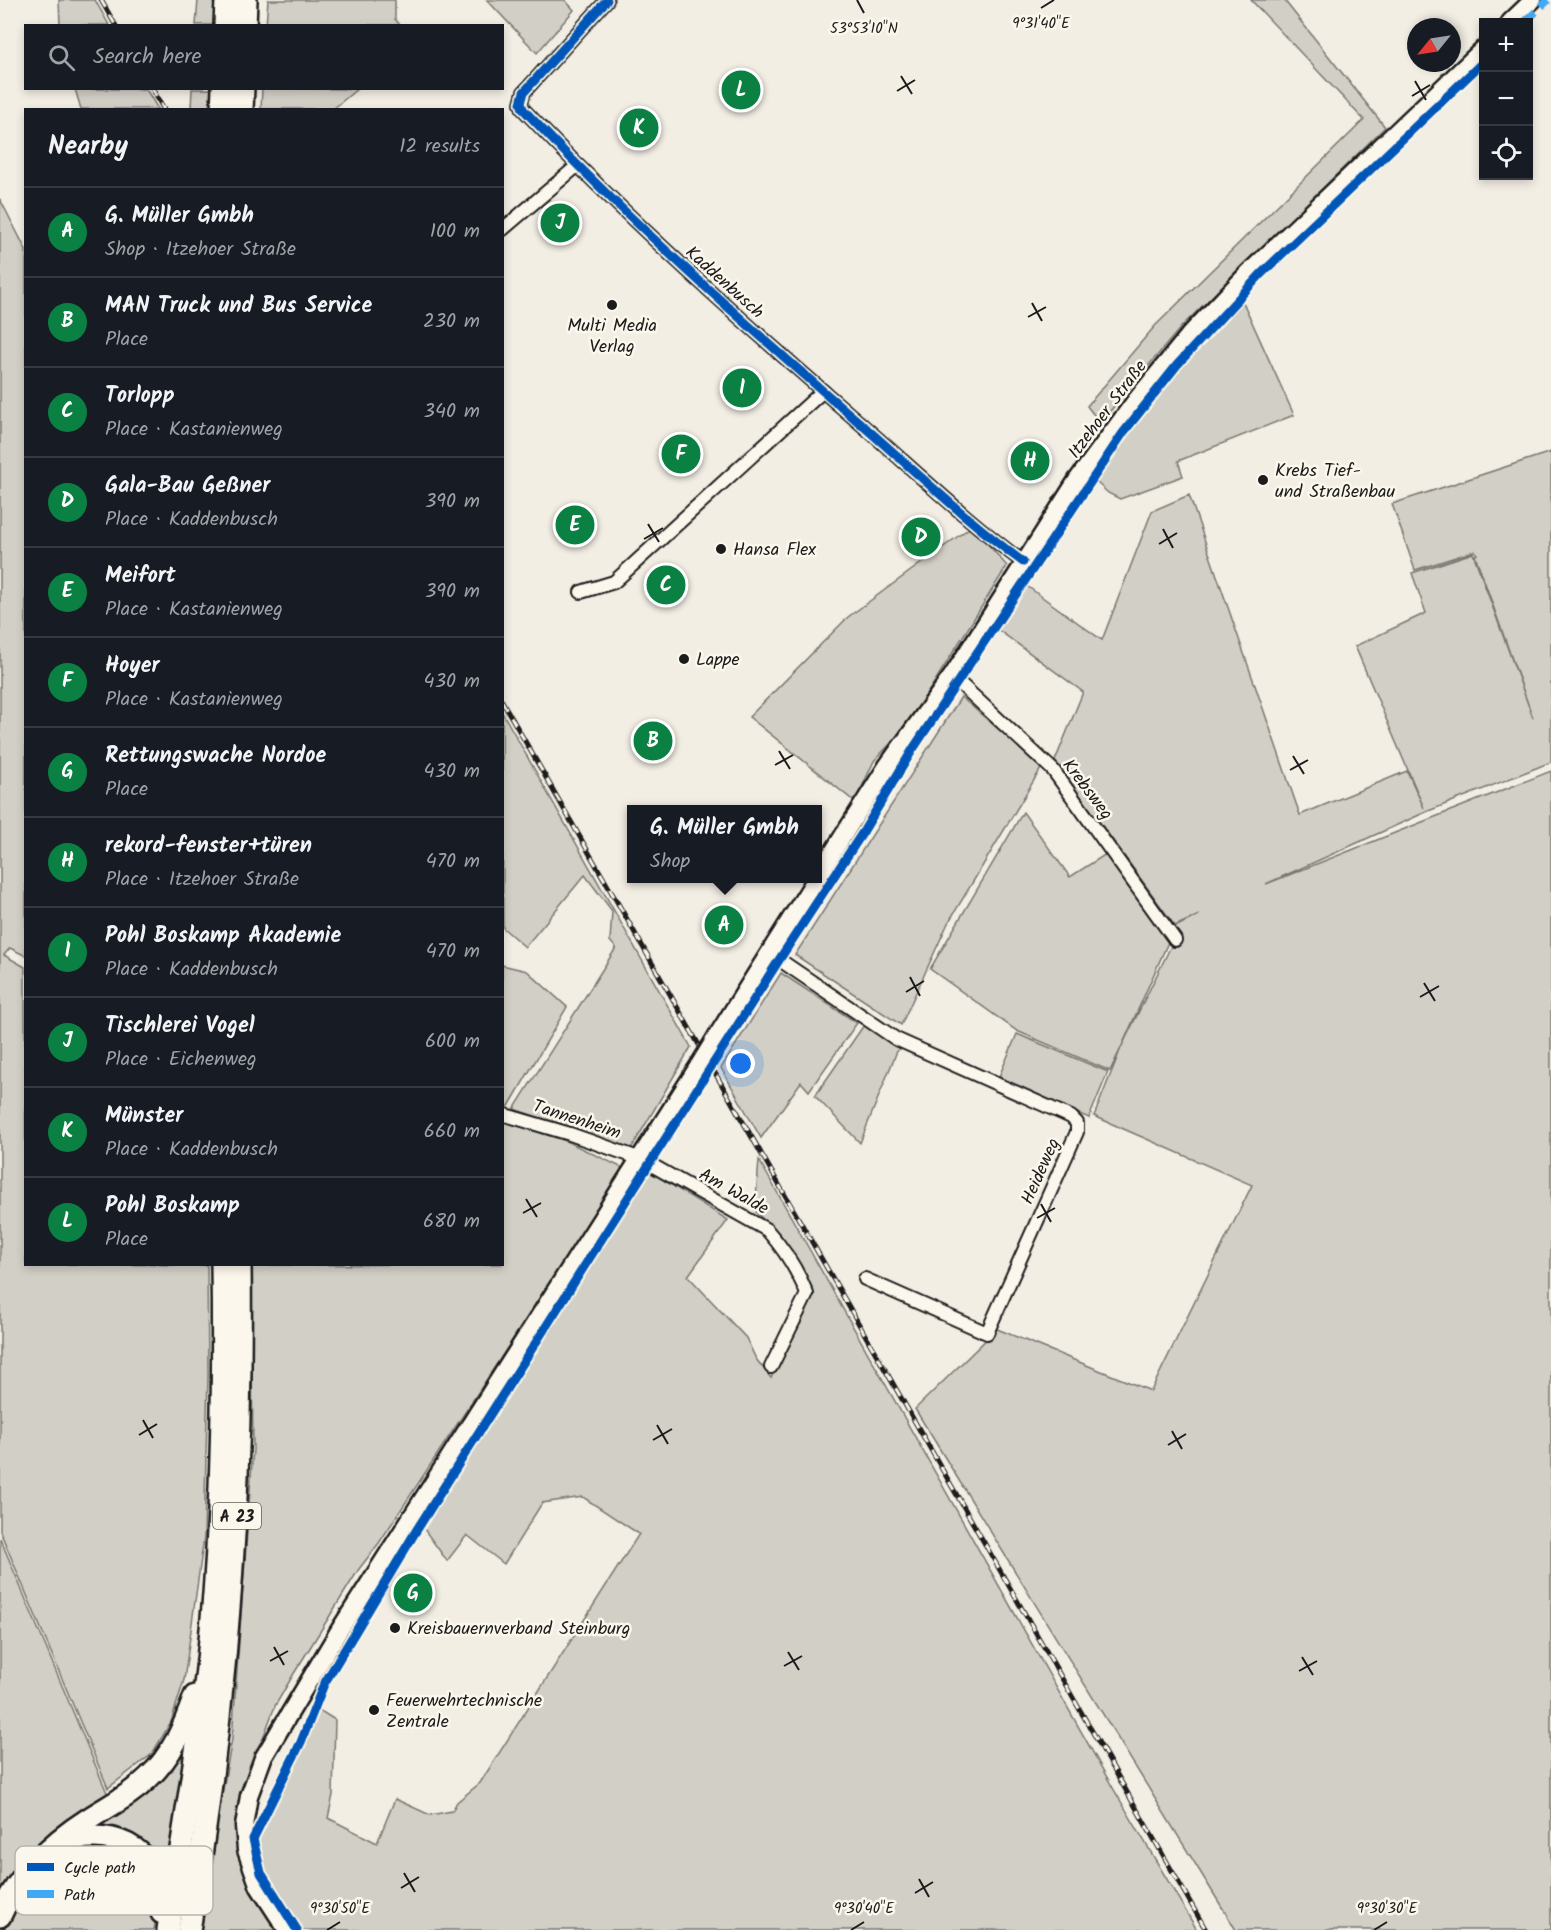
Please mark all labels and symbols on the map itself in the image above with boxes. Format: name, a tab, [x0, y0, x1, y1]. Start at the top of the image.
text: 9°31'40"E	[1012, 12, 1071, 36]
text: 53°53'10"N	[830, 17, 898, 41]
north arrow	[1407, 18, 1461, 72]
pin: L	[722, 68, 760, 112]
pin: K	[620, 106, 658, 150]
pin: J	[540, 200, 580, 246]
street label: Kaddenbusch	[678, 239, 770, 327]
marker: Multi Media Verlag	[605, 298, 619, 312]
place label: Multi Media Verlag	[567, 312, 657, 362]
street label: Itzehoer Straße	[1061, 354, 1155, 465]
pin: I	[722, 366, 762, 410]
pin: F	[662, 432, 700, 476]
pin: H	[1010, 438, 1050, 484]
place label: Krebs Tief- und Straßenbau	[1275, 457, 1395, 507]
marker: Krebs Tief- und Straßenbau	[1256, 473, 1270, 487]
pin: E	[556, 502, 594, 548]
pin: D	[902, 514, 940, 560]
place label: Hansa Flex	[733, 536, 816, 565]
marker: Hansa Flex	[714, 542, 728, 556]
pin: C	[646, 562, 686, 608]
place label: Lappe	[696, 646, 740, 675]
marker: Lappe	[677, 652, 691, 666]
pin: B	[634, 718, 672, 764]
street label: Krebsweg	[1054, 753, 1120, 827]
pin: A	[704, 902, 744, 948]
your location	[726, 1049, 755, 1078]
street label: Tannenheim	[529, 1093, 624, 1148]
street label: Heideweg	[1014, 1134, 1069, 1210]
street label: Am Walde	[693, 1161, 774, 1224]
road number: A 23	[213, 1503, 261, 1529]
pin: G	[394, 1570, 432, 1616]
place label: Kreisbauernverband Steinburg	[407, 1615, 630, 1644]
marker: Kreisbauernverband Steinburg	[388, 1621, 402, 1635]
place label: Feuerwehrtechnische Zentrale	[386, 1687, 542, 1737]
marker: Feuerwehrtechnische Zentrale	[367, 1703, 381, 1717]
legend	[15, 1846, 213, 1915]
text: Cycle path	[64, 1856, 136, 1881]
text: Path	[64, 1883, 95, 1908]
text: 9°30'50"E	[310, 1897, 371, 1921]
text: 9°30'40"E	[834, 1897, 895, 1921]
text: 9°30'30"E	[1357, 1897, 1418, 1921]

